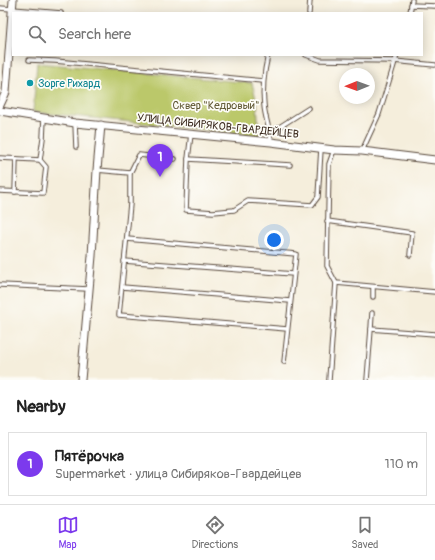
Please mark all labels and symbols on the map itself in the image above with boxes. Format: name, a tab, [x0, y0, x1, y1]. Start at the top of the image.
north arrow	[339, 68, 375, 104]
place label: Зорге Рихард	[38, 77, 100, 90]
marker: Зорге Рихард	[25, 78, 35, 88]
park label: Сквер "Кедровый"	[172, 99, 260, 112]
street label: УЛИЦА СИБИРЯКОВ-ГВАРДЕЙЦЕВ	[136, 111, 300, 141]
pin: 1	[147, 144, 173, 177]
your location	[264, 230, 284, 250]

